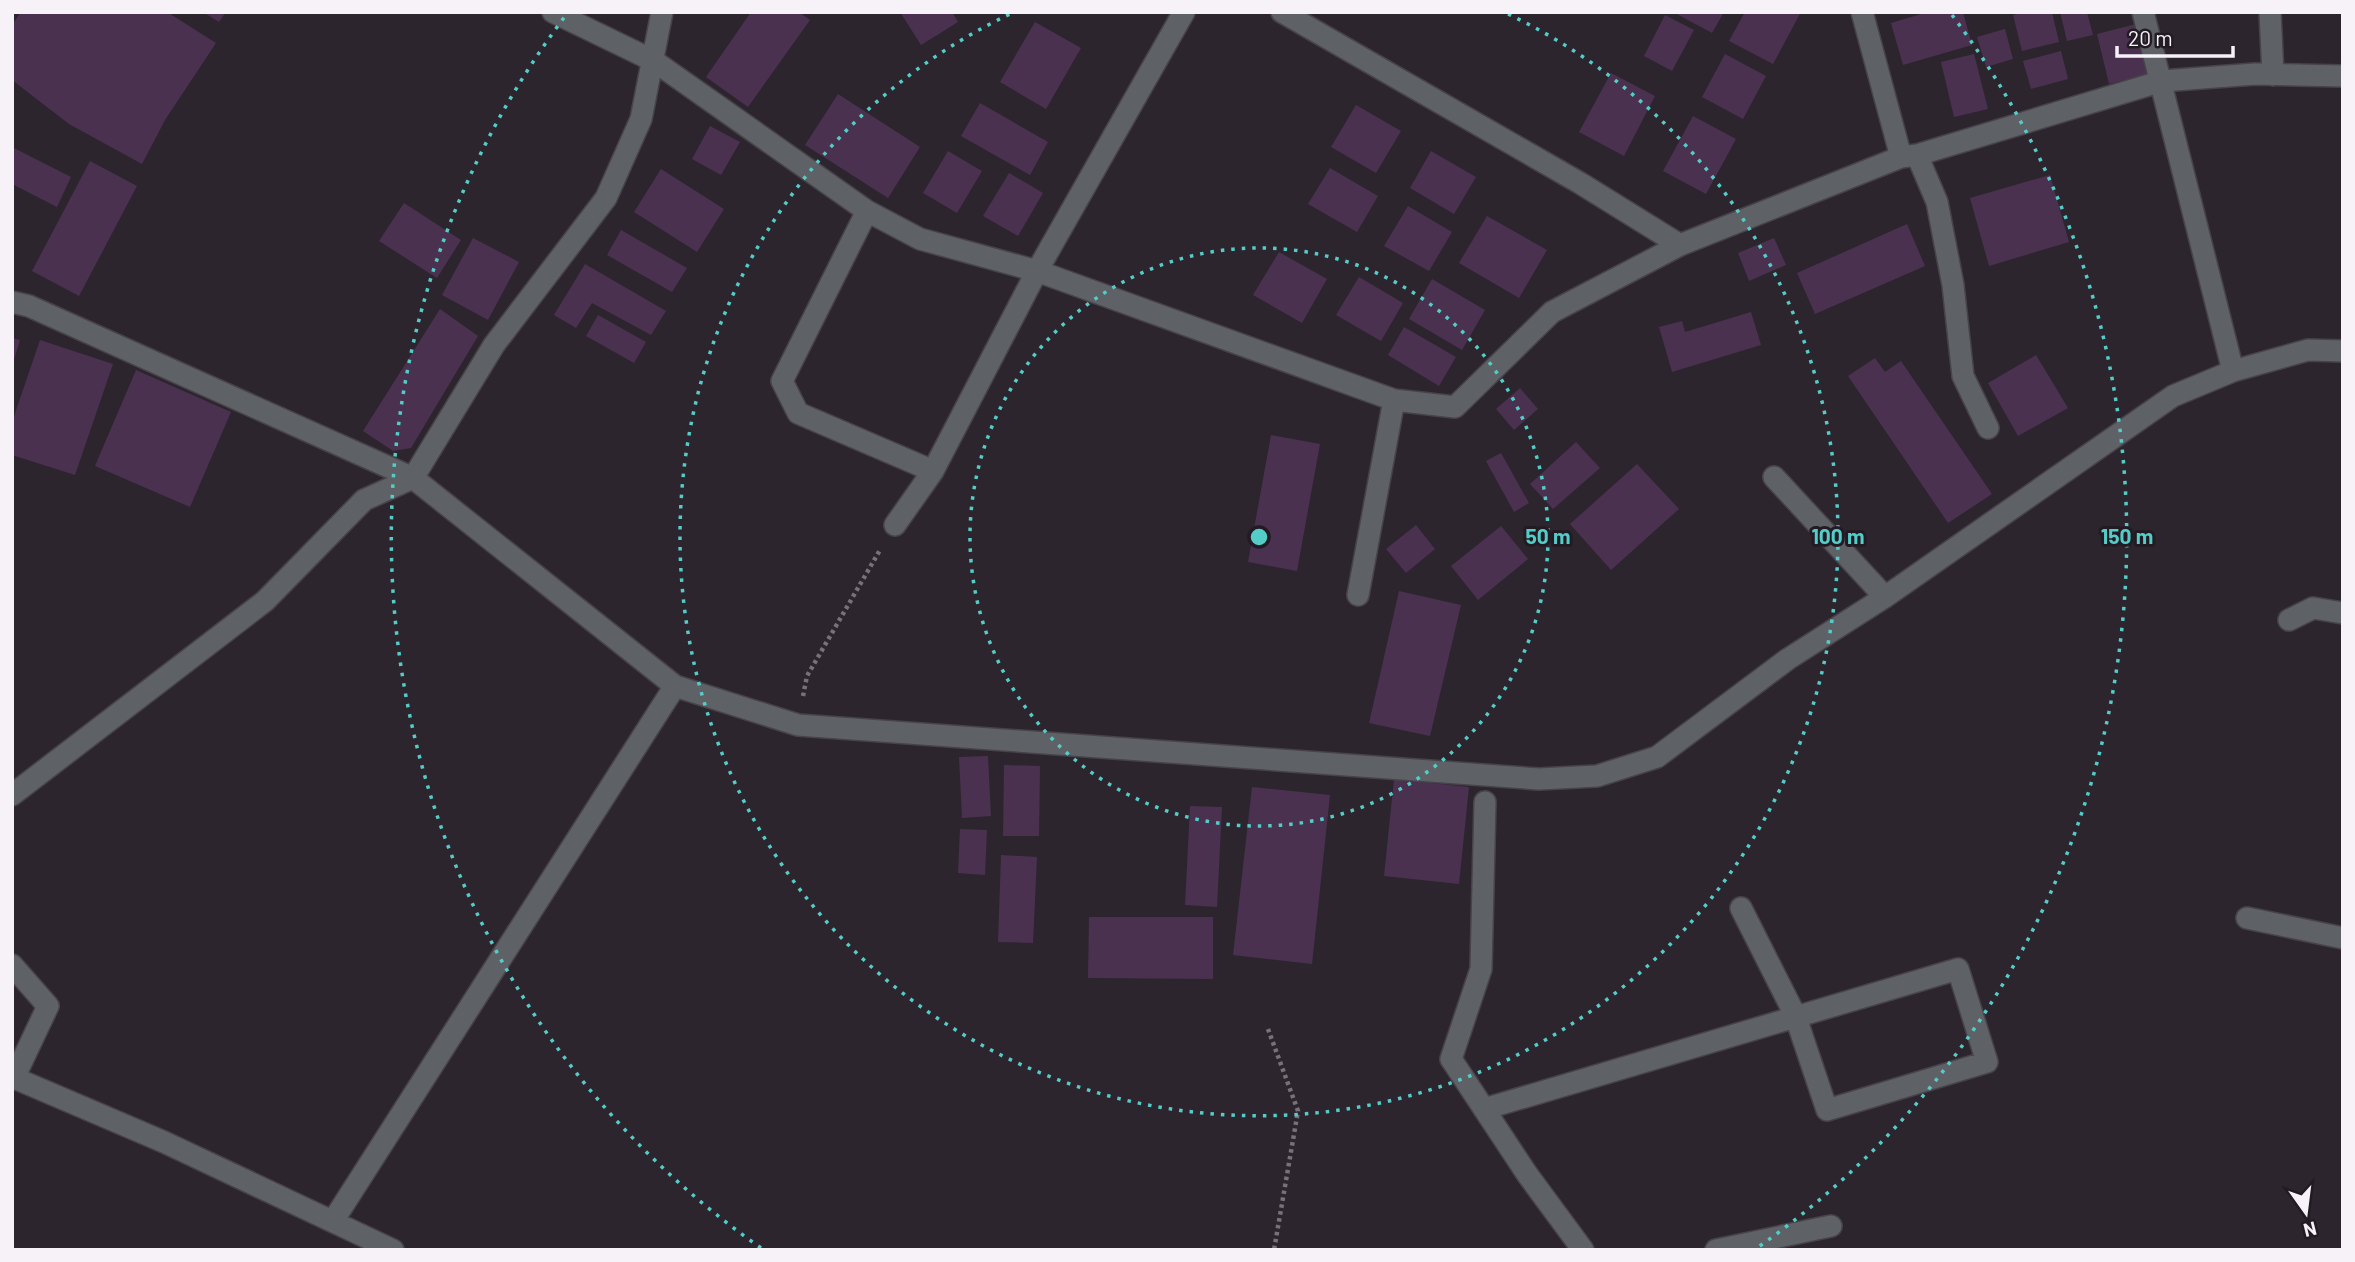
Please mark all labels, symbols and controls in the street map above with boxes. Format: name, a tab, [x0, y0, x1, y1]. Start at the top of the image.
scale bar	[2117, 14, 2232, 58]
text: 20 m	[2128, 25, 2173, 50]
text: 50 m	[1525, 523, 1571, 548]
text: 100 m	[1811, 523, 1865, 548]
text: 150 m	[2101, 523, 2153, 548]
centre of rings	[1247, 525, 1271, 549]
north arrow	[2271, 1178, 2341, 1248]
text: N	[2301, 1217, 2319, 1243]

